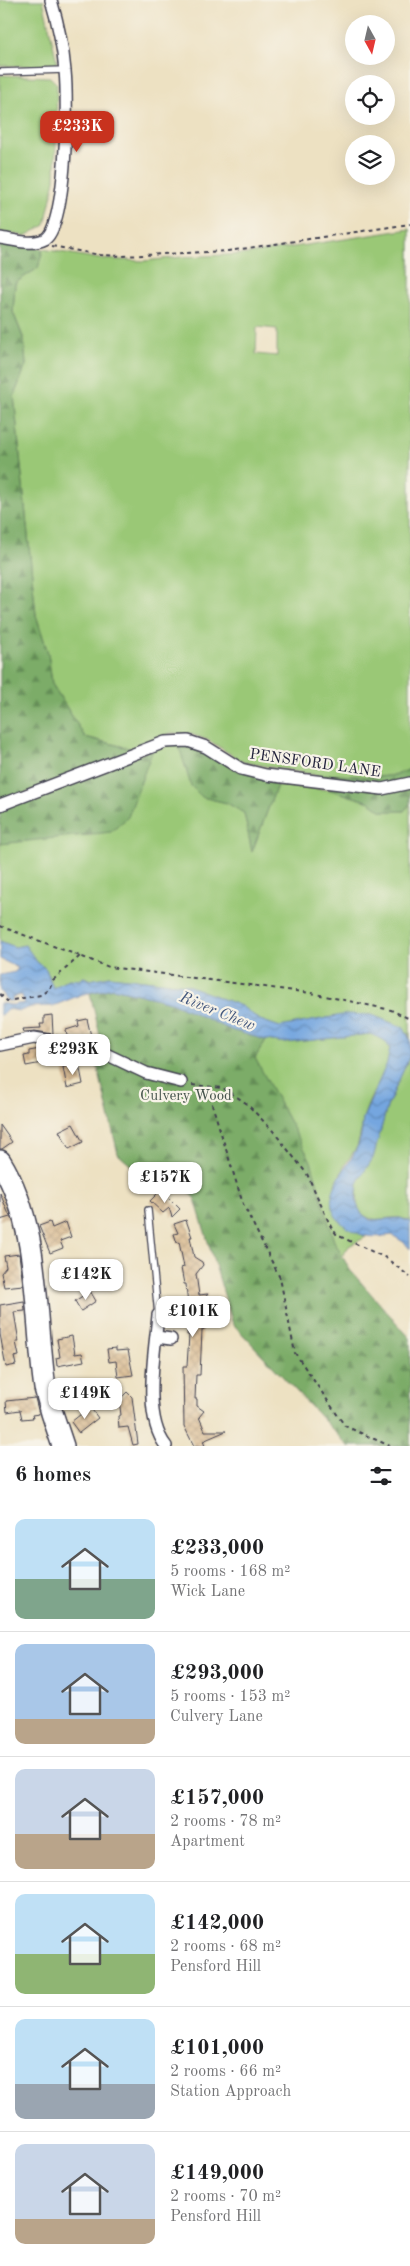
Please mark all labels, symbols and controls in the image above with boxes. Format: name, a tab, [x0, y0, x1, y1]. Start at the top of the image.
north arrow	[345, 15, 395, 65]
map controls	[345, 15, 395, 185]
button: locate	[345, 75, 395, 125]
pin: £233K	[42, 110, 112, 153]
text: £233K	[51, 119, 103, 135]
button: layers	[345, 135, 395, 185]
street label: PENSFORD LANE	[249, 747, 381, 781]
water label: River Chew	[176, 989, 257, 1034]
pin: £293K	[38, 1034, 108, 1076]
text: £293K	[47, 1042, 99, 1058]
park label: Culvery Wood	[140, 1089, 232, 1104]
pin: £157K	[130, 1162, 200, 1204]
text: £157K	[139, 1170, 191, 1186]
pin: £142K	[51, 1258, 121, 1301]
text: £142K	[60, 1267, 112, 1283]
pin: £101K	[158, 1296, 228, 1338]
text: £101K	[167, 1304, 219, 1320]
pin: £149K	[50, 1378, 120, 1420]
text: £149K	[59, 1386, 111, 1402]
icon: filters	[367, 1462, 395, 1490]
text: 6 homes	[15, 1465, 91, 1486]
text: £233,000	[170, 1538, 264, 1559]
icon: home	[55, 1539, 115, 1599]
text: 5 rooms · 168 m²	[170, 1564, 290, 1580]
text: Wick Lane	[170, 1584, 245, 1600]
text: £293,000	[170, 1663, 264, 1684]
icon: home	[55, 1664, 115, 1724]
text: 5 rooms · 153 m²	[170, 1689, 290, 1705]
text: Culvery Lane	[170, 1709, 263, 1725]
text: £157,000	[170, 1788, 264, 1809]
icon: home	[55, 1789, 115, 1849]
text: 2 rooms · 78 m²	[170, 1814, 281, 1830]
text: Apartment	[170, 1834, 245, 1850]
text: £142,000	[170, 1913, 264, 1934]
icon: home	[55, 1914, 115, 1974]
text: 2 rooms · 68 m²	[170, 1939, 281, 1955]
text: Pensford Hill	[170, 1959, 261, 1975]
text: £101,000	[170, 2038, 264, 2059]
icon: home	[55, 2039, 115, 2099]
text: 2 rooms · 66 m²	[170, 2064, 281, 2080]
text: Station Approach	[170, 2084, 291, 2100]
text: £149,000	[170, 2163, 264, 2184]
icon: home	[55, 2164, 115, 2224]
text: 2 rooms · 70 m²	[170, 2189, 281, 2205]
text: Pensford Hill	[170, 2209, 261, 2225]

